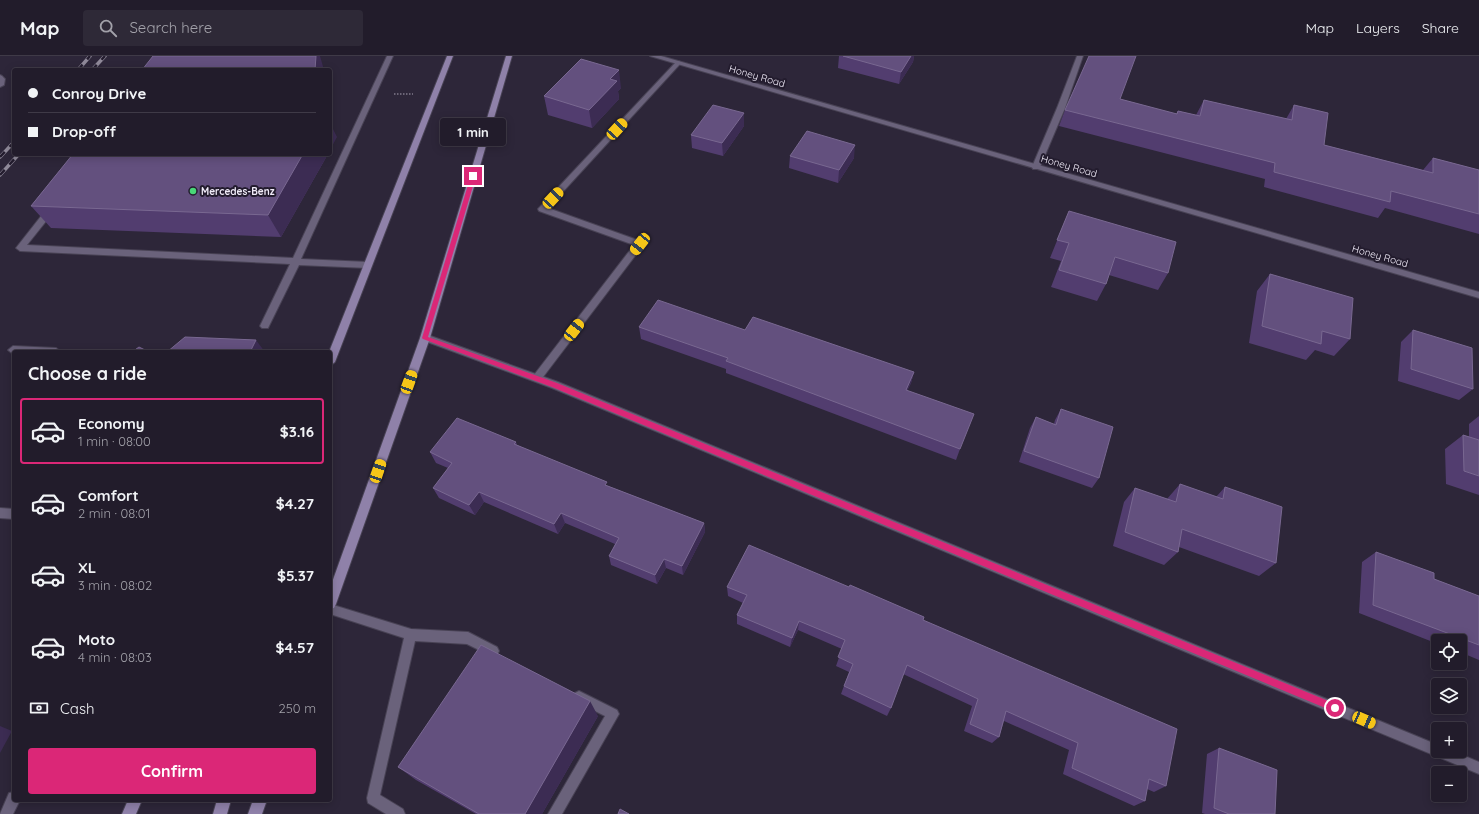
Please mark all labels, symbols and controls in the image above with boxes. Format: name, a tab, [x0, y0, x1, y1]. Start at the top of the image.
search box	[83, 10, 363, 46]
text: Map	[20, 16, 59, 40]
icon: search	[97, 17, 119, 39]
text: Search here	[129, 18, 212, 37]
text: Map	[1305, 19, 1334, 37]
text: Layers	[1356, 19, 1400, 37]
text: Share	[1422, 19, 1459, 37]
street label: Honey Road	[727, 62, 787, 90]
text: Conroy Drive	[52, 84, 146, 103]
car	[604, 116, 630, 142]
callout: 1 min	[440, 118, 506, 146]
text: Drop-off	[52, 122, 116, 141]
text: 1 min	[457, 124, 489, 140]
street label: Honey Road	[1039, 152, 1099, 180]
route end	[464, 167, 482, 185]
place label: Mercedes-Benz	[201, 185, 275, 198]
car	[540, 185, 566, 211]
marker: Mercedes-Benz	[188, 186, 198, 196]
car	[628, 231, 652, 257]
street label: Honey Road	[1350, 242, 1410, 270]
car	[562, 317, 586, 343]
text: Choose a ride	[28, 362, 147, 385]
car	[399, 369, 419, 395]
icon: car	[30, 413, 66, 449]
text: Economy	[78, 414, 145, 433]
text: $3.16	[280, 422, 314, 441]
text: 1 min · 08:00	[78, 433, 151, 449]
car	[368, 458, 388, 484]
icon: car	[30, 485, 66, 521]
text: Comfort	[78, 486, 139, 505]
text: $4.27	[276, 494, 314, 513]
text: 2 min · 08:01	[78, 505, 150, 521]
icon: car	[30, 557, 66, 593]
text: XL	[78, 558, 96, 577]
text: $5.37	[277, 566, 314, 585]
text: 3 min · 08:02	[78, 577, 152, 593]
icon: car	[30, 629, 66, 665]
text: Moto	[78, 630, 115, 649]
map controls	[1431, 634, 1467, 802]
button: locate	[1431, 634, 1467, 670]
text: $4.57	[276, 638, 314, 657]
text: 4 min · 08:03	[78, 649, 152, 665]
button: layers	[1431, 678, 1467, 714]
icon: cash	[28, 697, 50, 719]
text: Cash	[60, 699, 94, 718]
route start	[1326, 699, 1344, 717]
text: 250 m	[279, 700, 316, 716]
car	[1351, 710, 1377, 730]
button: +	[1431, 722, 1467, 758]
button: Confirm	[28, 748, 316, 794]
button: −	[1431, 766, 1467, 802]

